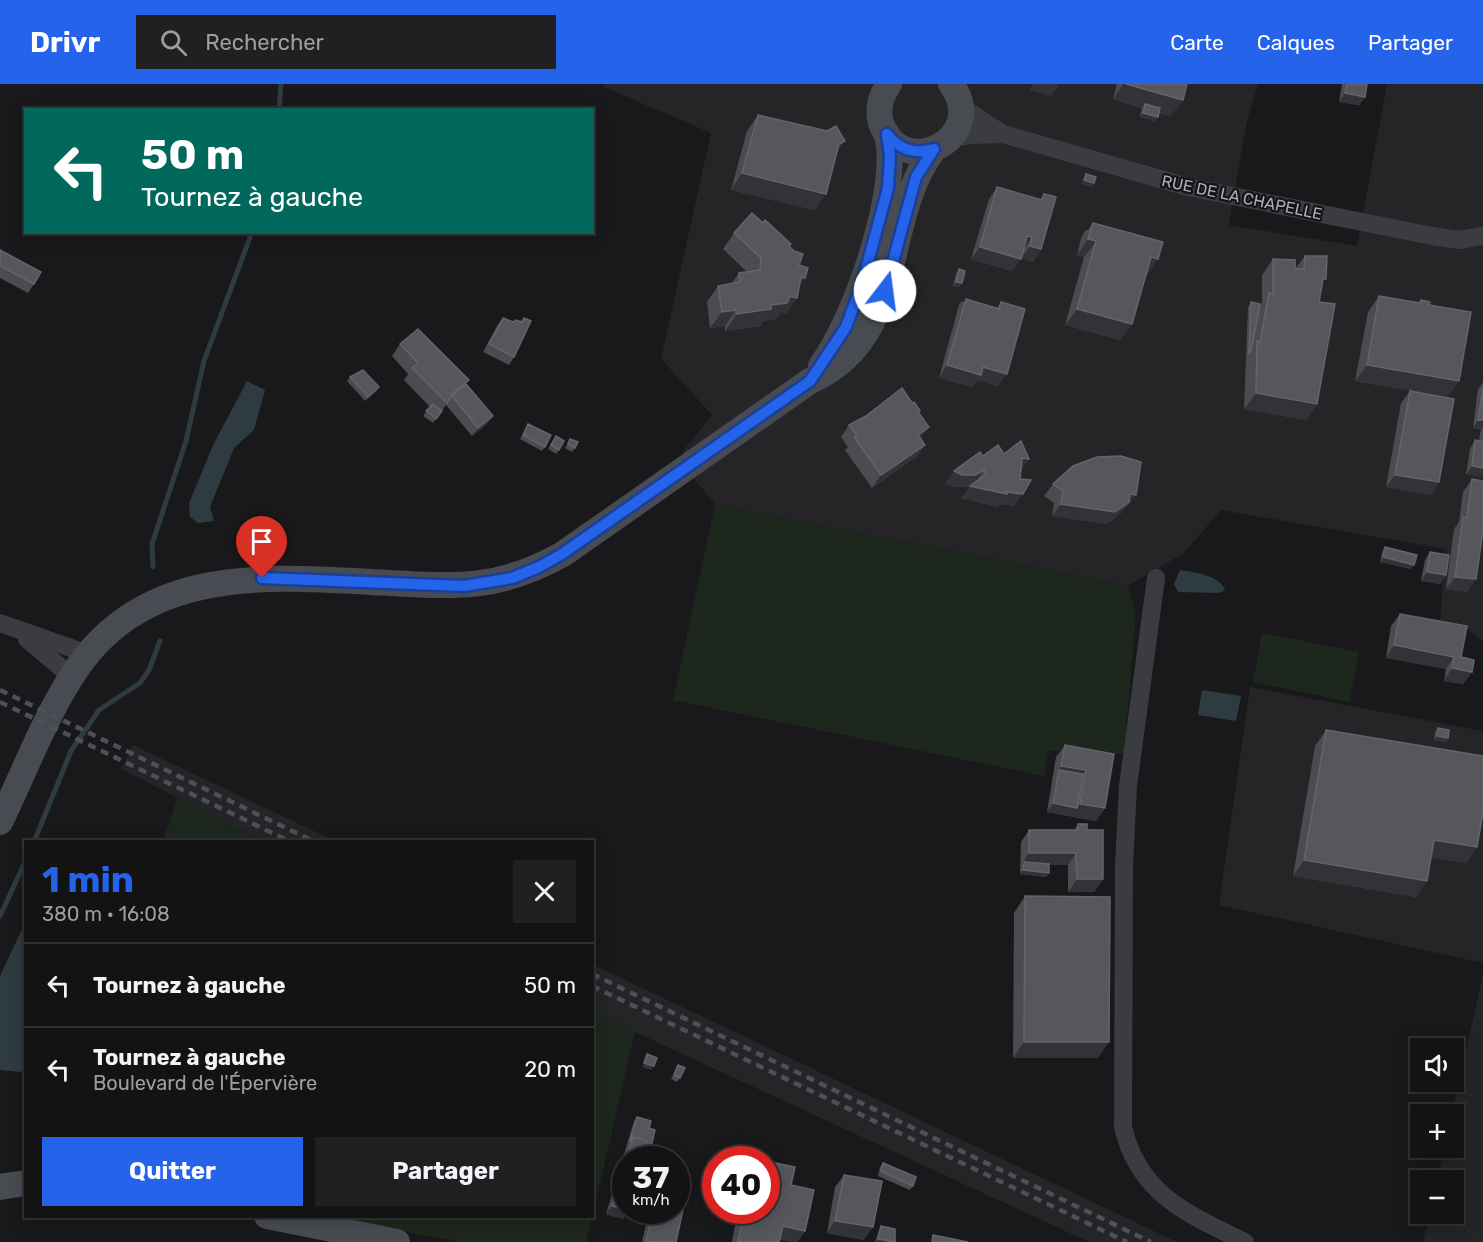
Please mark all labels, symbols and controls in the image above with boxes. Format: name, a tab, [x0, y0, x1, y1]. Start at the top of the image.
search box	[136, 15, 556, 69]
text: Drivr	[30, 26, 100, 59]
icon: search	[157, 26, 190, 59]
text: Rechercher	[205, 29, 324, 56]
text: Carte	[1170, 30, 1224, 55]
text: Calques	[1257, 30, 1335, 55]
text: Partager	[1368, 30, 1453, 55]
text: 50 m	[141, 130, 244, 180]
icon: left	[42, 132, 120, 210]
street label: RUE DE LA CHAPELLE	[1160, 171, 1324, 224]
text: Tournez à gauche	[141, 181, 363, 213]
position arrow	[853, 259, 917, 323]
pin	[236, 516, 287, 578]
icon: arrive	[245, 525, 278, 558]
text: 1 min	[42, 858, 134, 901]
button: close	[513, 860, 576, 923]
text: 380 m · 16:08	[42, 902, 170, 926]
icon: left	[42, 969, 75, 1002]
text: Tournez à gauche	[93, 972, 286, 999]
text: 50 m	[524, 972, 576, 999]
map controls	[1410, 1038, 1464, 1224]
button: sound	[1410, 1038, 1464, 1092]
text: Tournez à gauche	[93, 1044, 286, 1071]
icon: left	[42, 1053, 75, 1086]
text: 20 m	[524, 1056, 576, 1083]
text: Boulevard de l'Épervière	[93, 1071, 317, 1095]
button: +	[1410, 1104, 1464, 1158]
button: Quitter	[42, 1137, 303, 1206]
button: Partager	[315, 1137, 576, 1206]
speed limit sign: 40	[702, 1146, 780, 1224]
text: 37	[633, 1160, 669, 1196]
button: −	[1410, 1170, 1464, 1224]
text: km/h	[632, 1191, 670, 1209]

